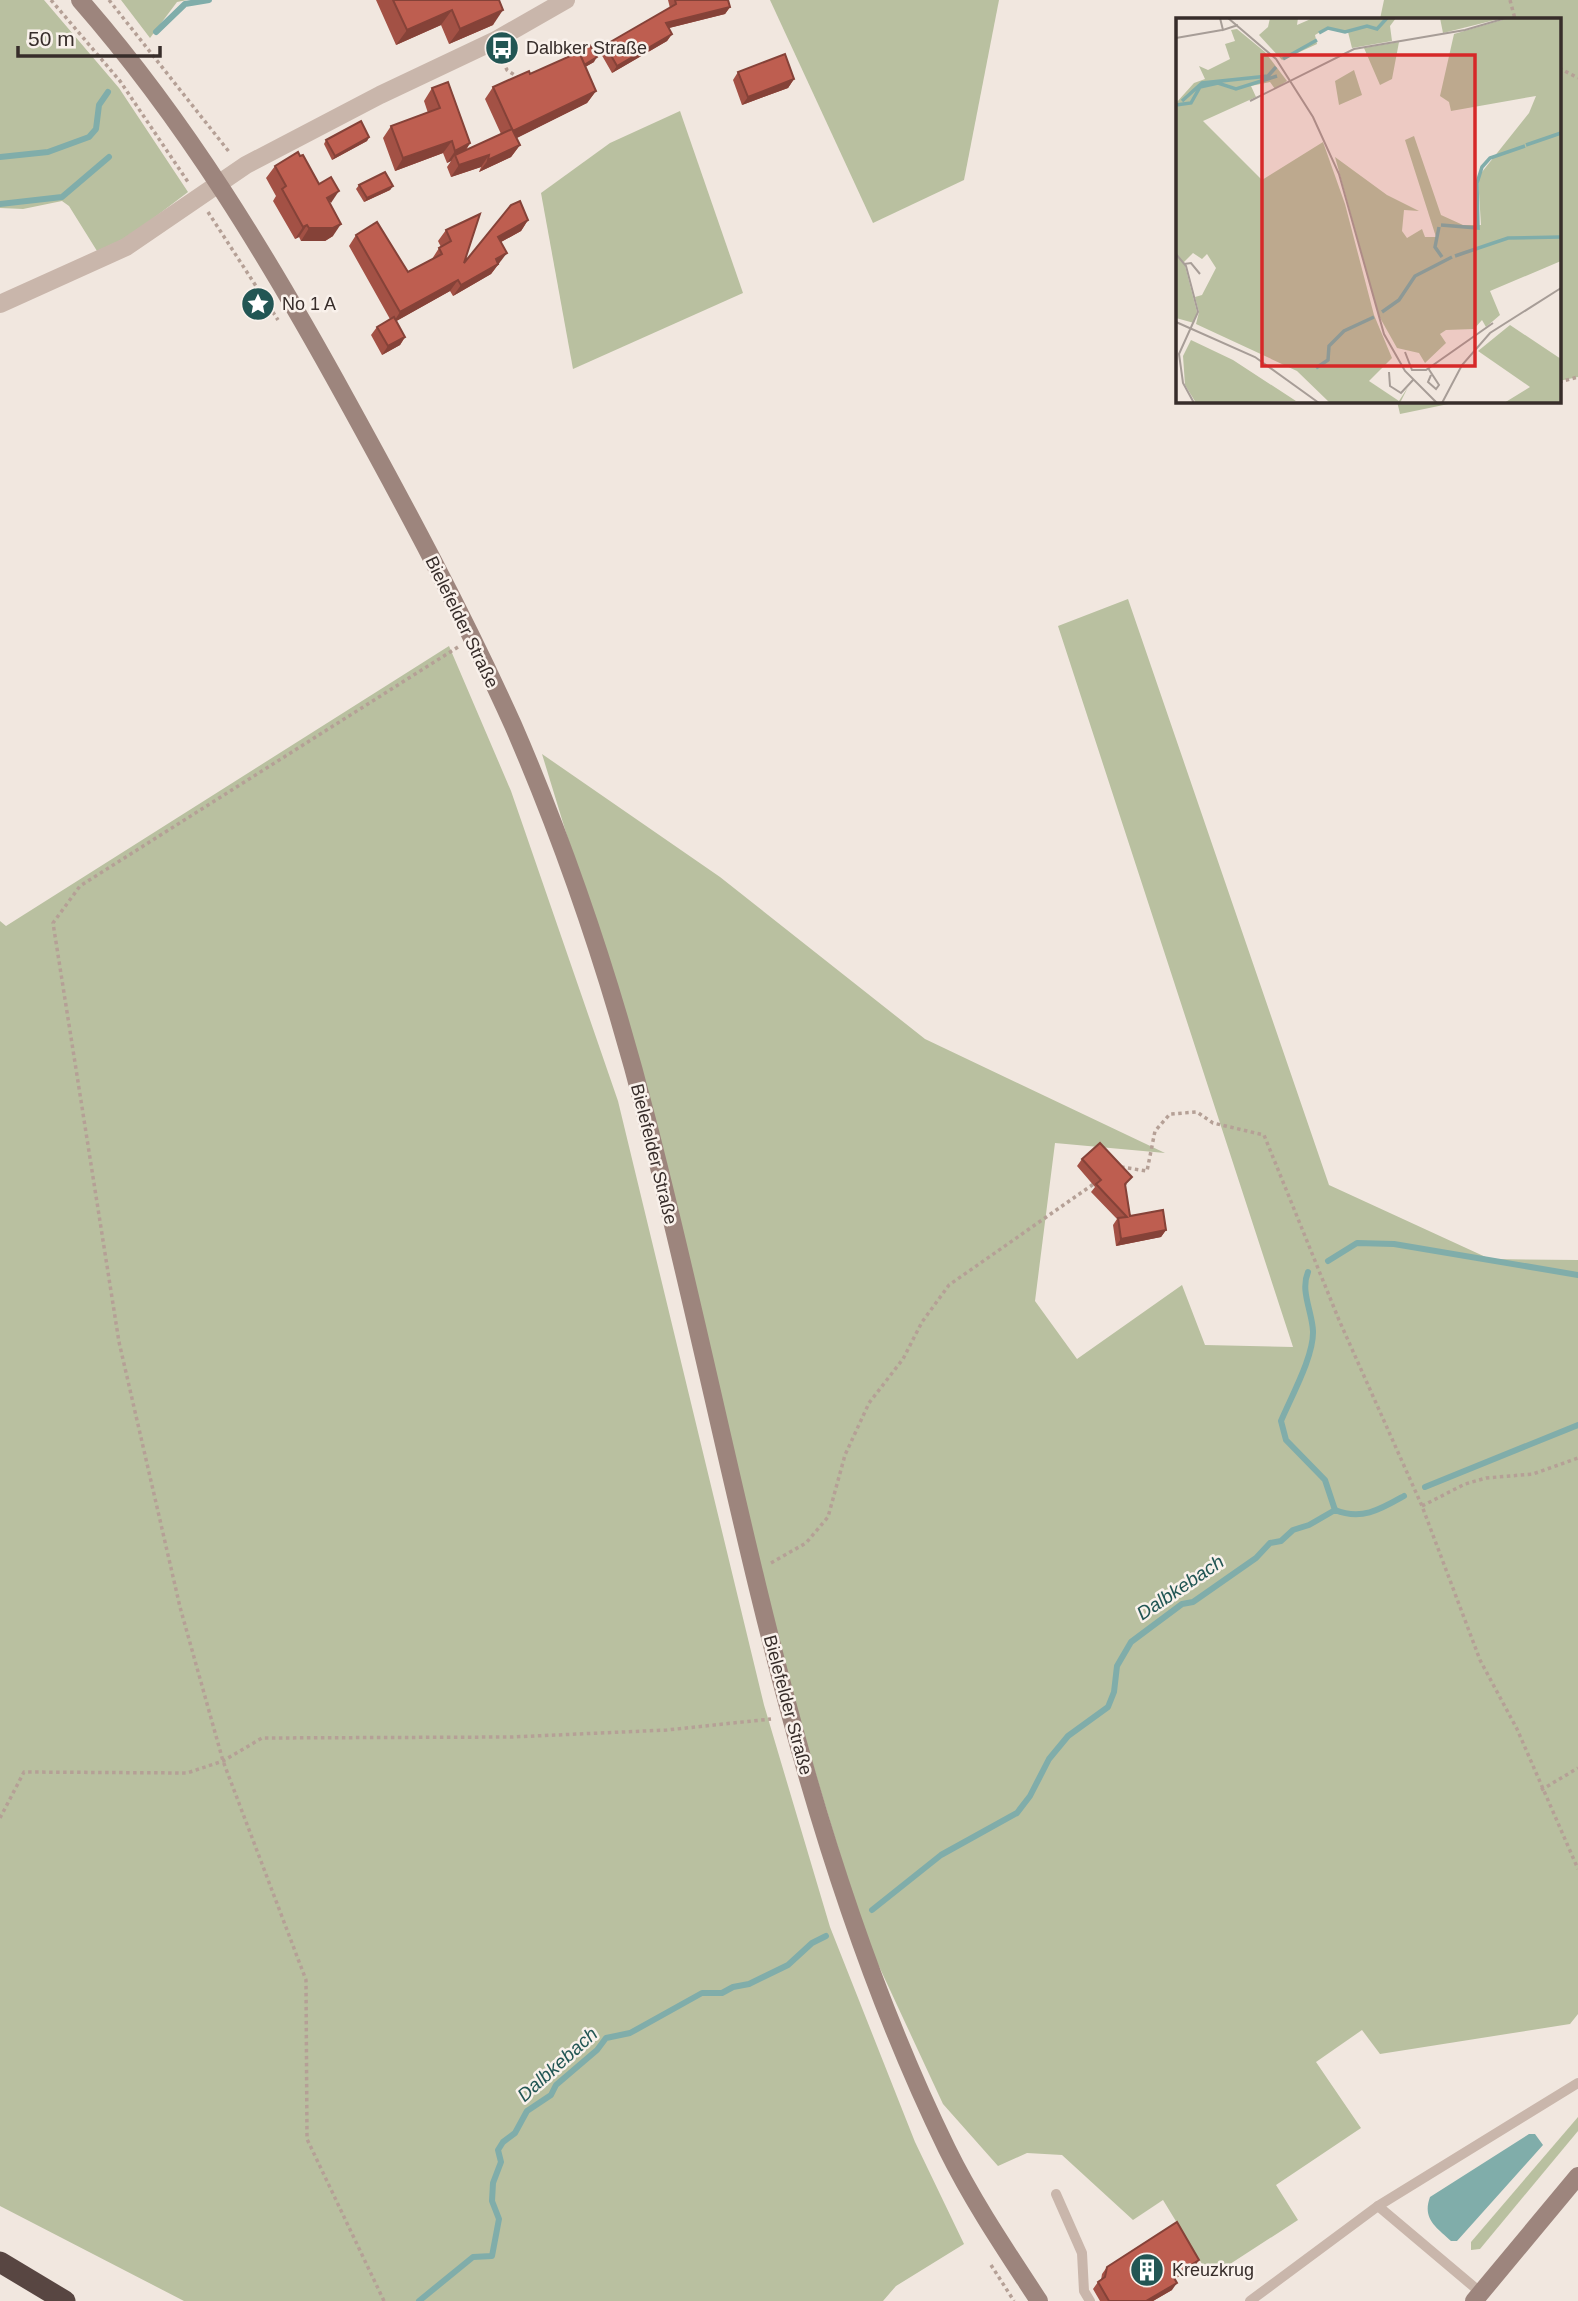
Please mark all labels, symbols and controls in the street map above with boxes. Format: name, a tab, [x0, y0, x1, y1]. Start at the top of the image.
scale bar	[18, 14, 159, 58]
inset map	[1176, 18, 1560, 402]
text: 50 m	[28, 27, 75, 50]
bus stop icon: Dalbker Straße	[483, 29, 521, 67]
place label: Dalbker Straße	[526, 38, 647, 58]
place icon: No 1 A	[239, 285, 277, 323]
place label: No 1 A	[282, 294, 336, 314]
street label: Bielefelder Straße	[421, 553, 503, 691]
street label: Bielefelder Straße	[627, 1082, 681, 1226]
water label: Dalbkebach	[1133, 1551, 1228, 1624]
street label: Bielefelder Straße	[760, 1633, 816, 1777]
water label: Dalbkebach	[513, 2023, 602, 2106]
building icon: Kreuzkrug	[1128, 2251, 1166, 2289]
place label: Kreuzkrug	[1172, 2260, 1254, 2280]

